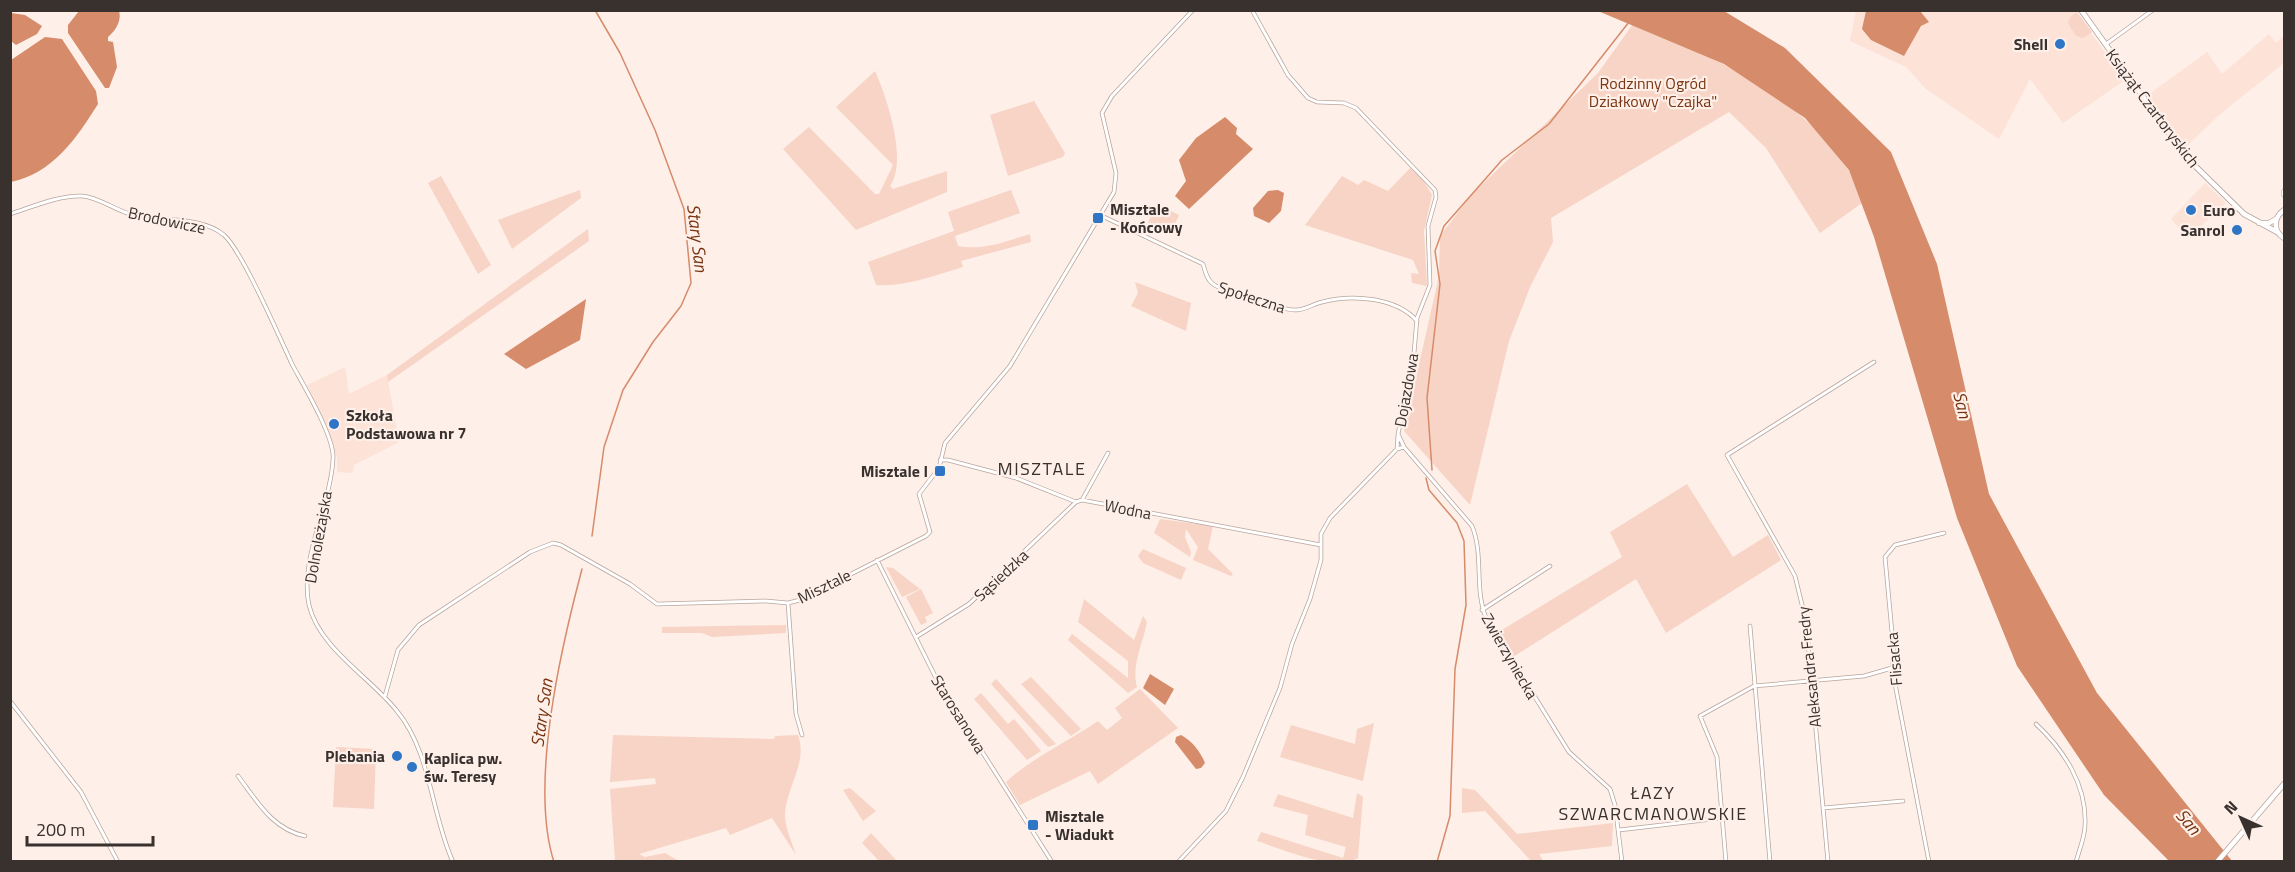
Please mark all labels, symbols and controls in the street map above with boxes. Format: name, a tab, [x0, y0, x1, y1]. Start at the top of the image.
place label: Shell	[2014, 32, 2048, 56]
marker: Shell	[2053, 37, 2067, 51]
street label: Książąt Czartoryskich	[2100, 44, 2206, 172]
park label: Rodzinny Ogród Działkowy "Czajka"	[1589, 71, 1717, 113]
place label: Misztale - Końcowy	[1110, 197, 1183, 239]
place label: Euro	[2203, 198, 2235, 222]
street label: Brodowicze	[126, 200, 208, 240]
water label: Stary San	[680, 202, 715, 275]
marker: Euro	[2184, 203, 2198, 217]
marker: Misztale - Końcowy	[1091, 211, 1105, 225]
place label: Sanrol	[2180, 218, 2225, 242]
marker: Sanrol	[2230, 223, 2244, 237]
street label: Społeczna	[1215, 275, 1289, 319]
street label: Dojazdowa	[1388, 351, 1424, 429]
water label: San	[1946, 389, 1979, 422]
place label: Szkoła Podstawowa nr 7	[346, 403, 466, 445]
marker: Szkoła Podstawowa nr 7	[327, 417, 341, 431]
district label: MISZTALE	[998, 455, 1086, 482]
place label: Misztale I	[861, 459, 928, 483]
marker: Misztale I	[933, 464, 947, 478]
street label: Dolnoleżajska	[298, 489, 338, 585]
street label: Wodna	[1102, 493, 1154, 525]
street label: Sąsiedzka	[968, 543, 1034, 607]
street label: Misztale	[793, 563, 855, 609]
street label: Aleksandra Fredry	[1791, 605, 1827, 729]
street label: Zwierzyniecka	[1476, 609, 1544, 703]
street label: Flisacka	[1880, 631, 1908, 687]
street label: Starosanowa	[925, 670, 993, 758]
water label: Stary San	[523, 676, 560, 749]
place label: Plebania	[325, 744, 385, 768]
place label: Kaplica pw. św. Teresy	[424, 746, 502, 788]
marker: Plebania	[390, 749, 404, 763]
marker: Kaplica pw. św. Teresy	[405, 760, 419, 774]
district label: ŁAZY SZWARCMANOWSKIE	[1558, 779, 1748, 827]
north arrow	[2211, 788, 2271, 848]
text: N	[2218, 795, 2243, 820]
water label: San	[2169, 803, 2208, 841]
place label: Misztale - Wiadukt	[1045, 804, 1114, 846]
scale bar	[27, 809, 153, 847]
text: 200 m	[36, 816, 85, 843]
marker: Misztale - Wiadukt	[1026, 818, 1040, 832]

